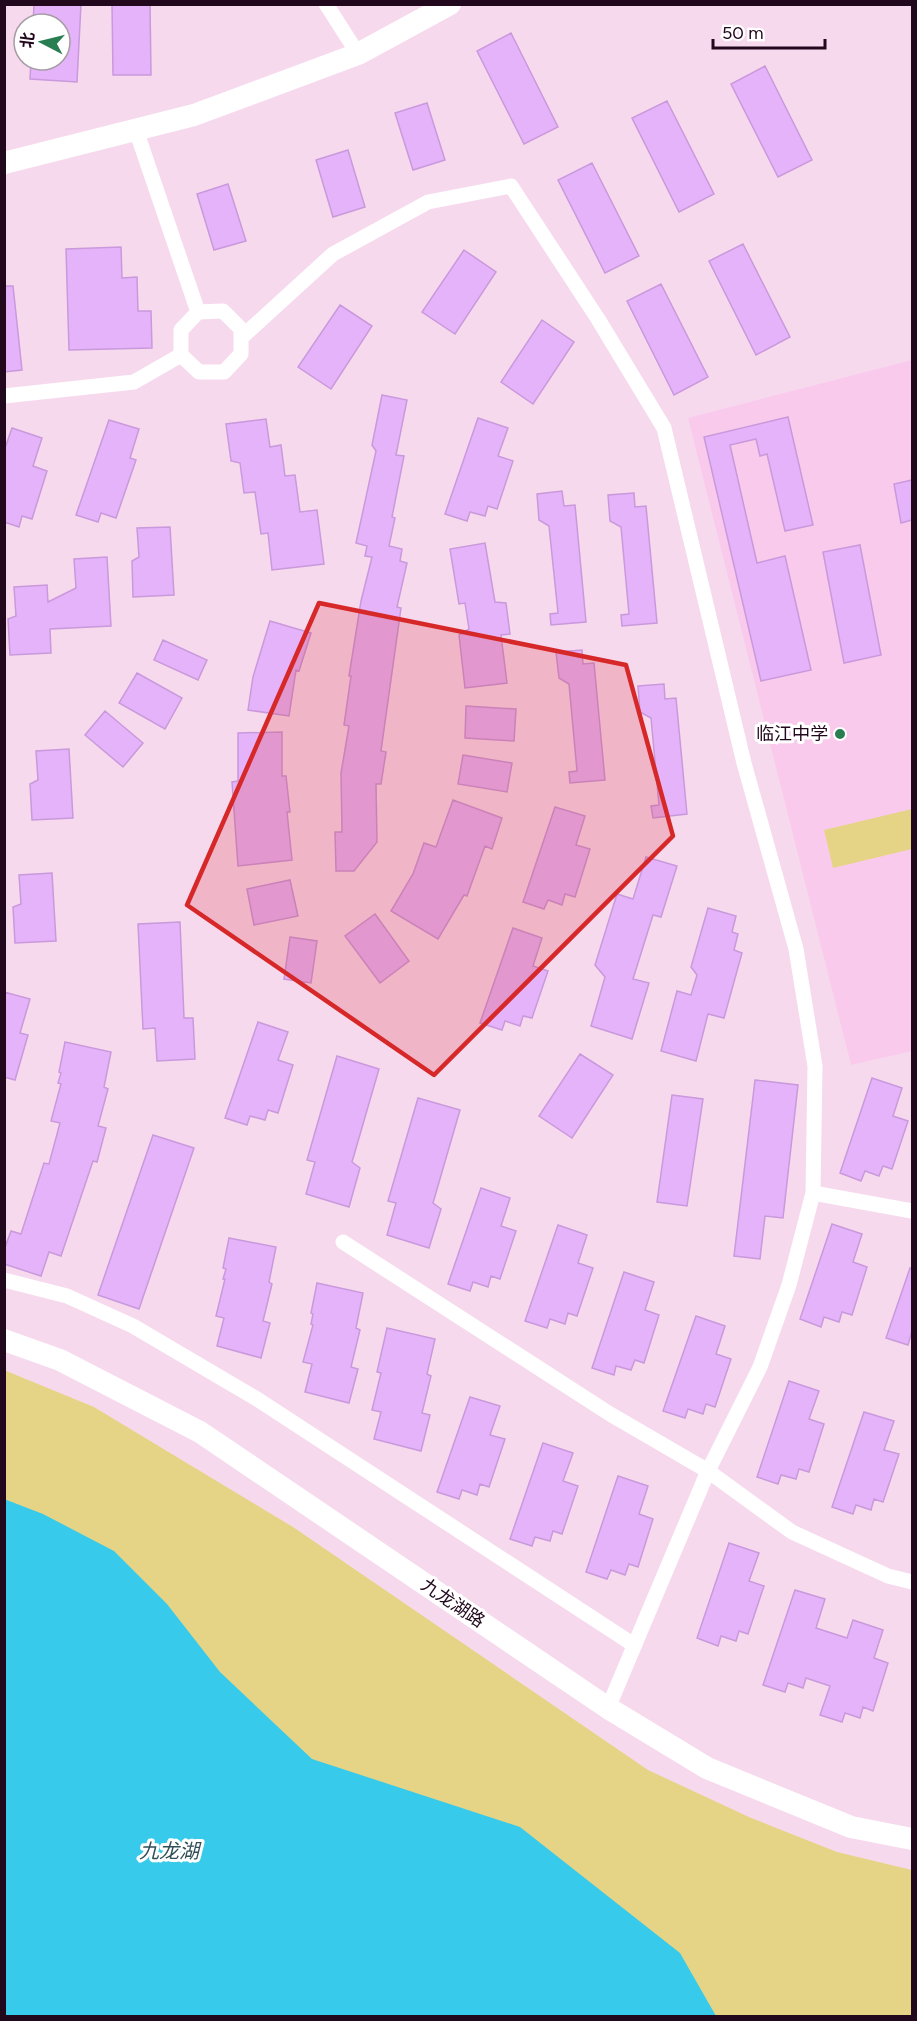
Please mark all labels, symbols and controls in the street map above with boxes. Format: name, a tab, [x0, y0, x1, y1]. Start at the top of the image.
north arrow	[12, 12, 72, 72]
scale bar	[713, 12, 826, 50]
text: 50 m	[722, 22, 764, 44]
text: 北	[17, 31, 38, 49]
place label: 临江中学	[756, 723, 828, 745]
marker: 临江中学	[833, 727, 847, 741]
street label: 九龙湖路	[417, 1574, 489, 1632]
water label: 九龙湖	[139, 1839, 202, 1863]

